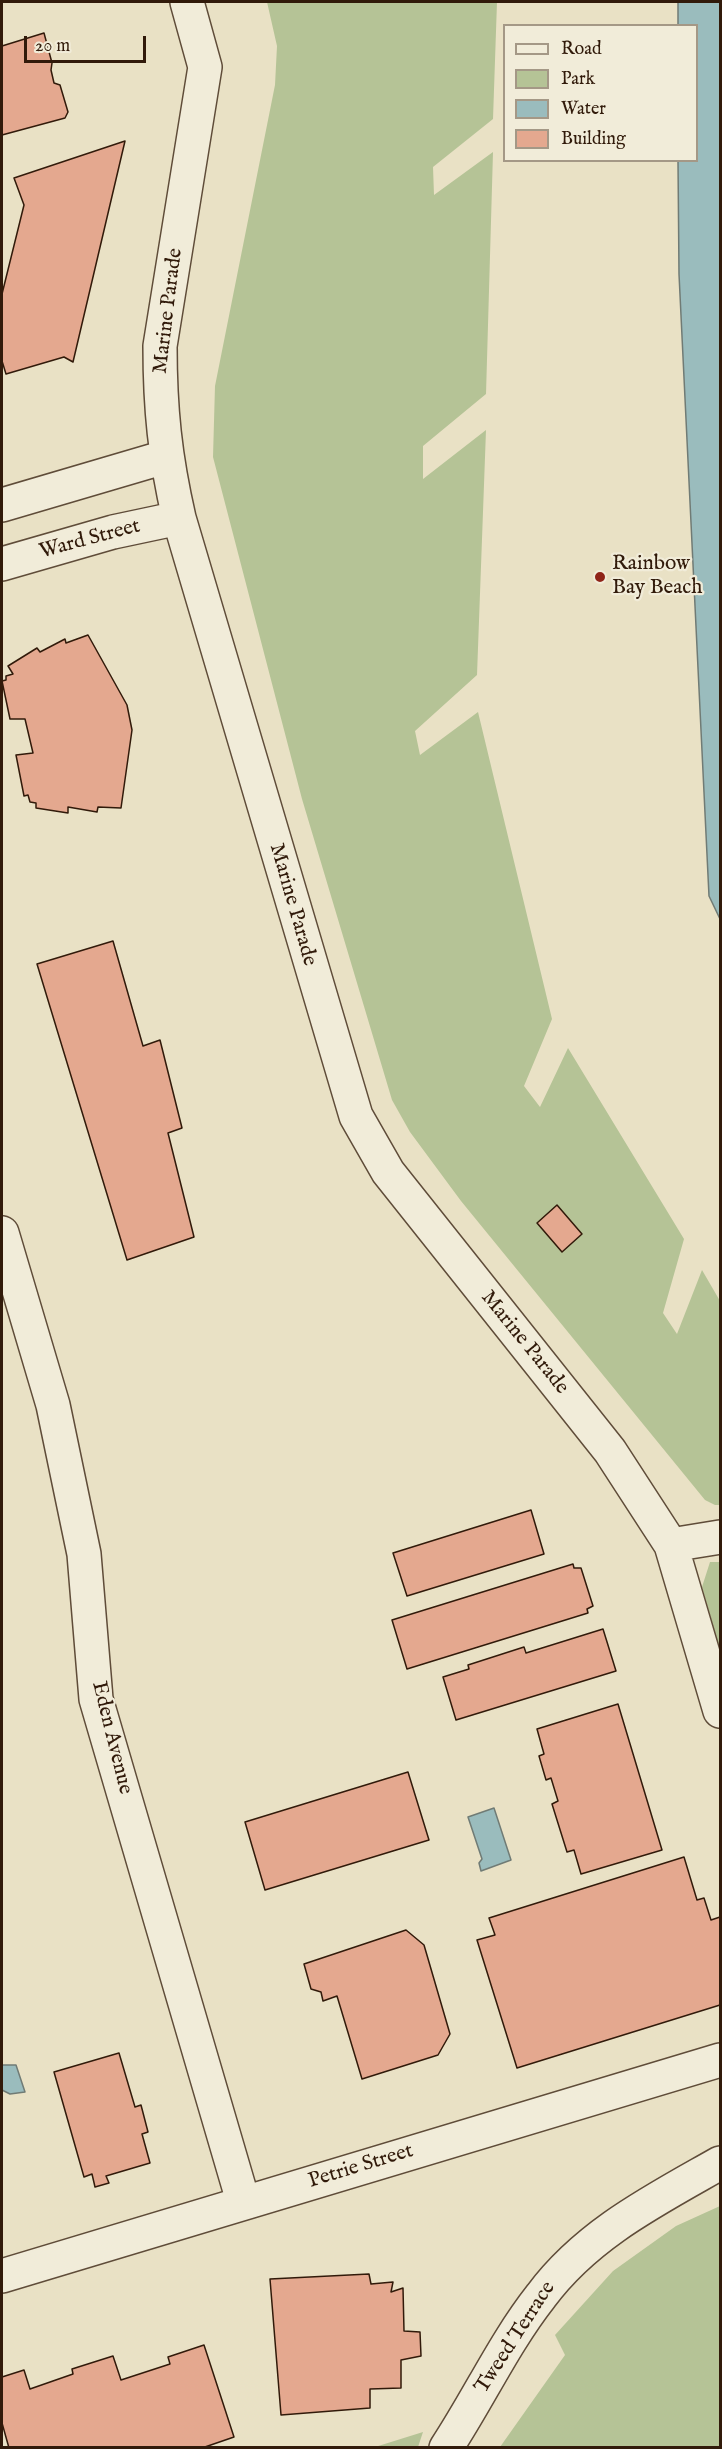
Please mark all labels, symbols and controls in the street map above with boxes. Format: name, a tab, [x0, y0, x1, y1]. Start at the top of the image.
scale bar	[27, 24, 148, 62]
legend	[503, 24, 698, 162]
text: 20 m	[35, 35, 70, 58]
text: Road	[561, 38, 602, 61]
text: Park	[561, 68, 595, 91]
text: Water	[561, 98, 606, 121]
text: Building	[561, 128, 626, 151]
street label: Marine Parade	[149, 247, 189, 375]
street label: Ward Street	[37, 514, 143, 566]
place label: Rainbow Bay Beach	[612, 552, 702, 602]
marker: Rainbow Bay Beach	[593, 570, 607, 584]
street label: Marine Parade	[262, 841, 322, 969]
street label: Marine Parade	[474, 1286, 574, 1400]
street label: Eden Avenue	[85, 1679, 137, 1797]
street label: Petrie Street	[306, 2139, 416, 2195]
street label: Tweed Terrace	[470, 2277, 562, 2399]

